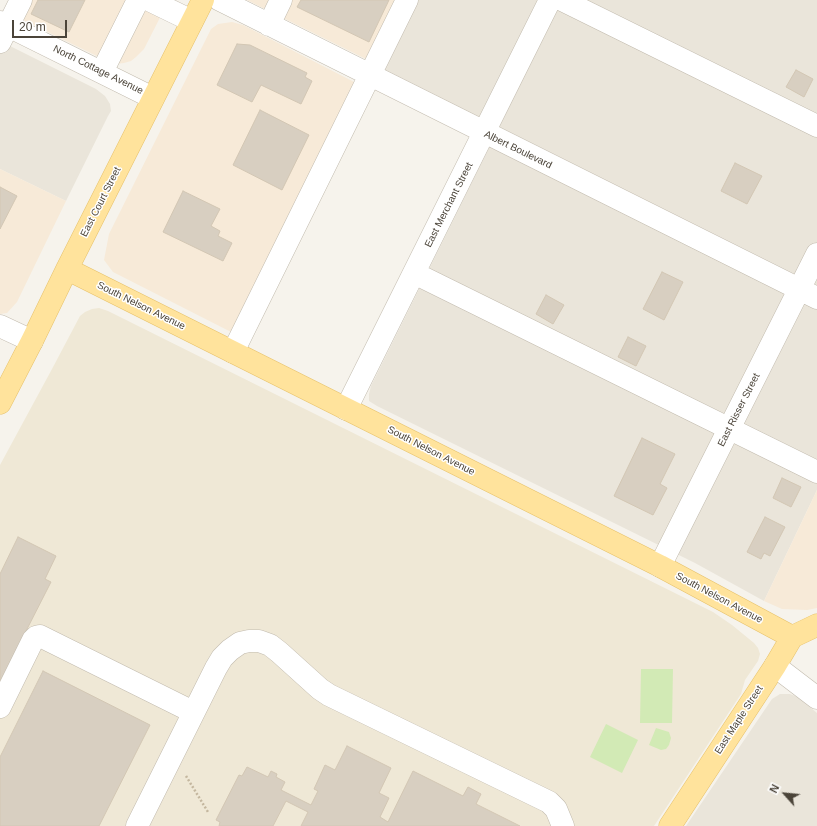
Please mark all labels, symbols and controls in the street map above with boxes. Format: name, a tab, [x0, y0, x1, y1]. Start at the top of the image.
scale bar	[14, 12, 69, 38]
text: 20 m	[19, 20, 46, 34]
street label: North Cottage Avenue	[51, 43, 145, 97]
street label: Albert Boulevard	[482, 128, 554, 172]
street label: East Merchant Street	[422, 160, 476, 250]
street label: East Court Street	[78, 165, 124, 239]
street label: South Nelson Avenue	[95, 279, 187, 333]
street label: East Risser Street	[715, 371, 763, 449]
street label: South Nelson Avenue	[385, 424, 477, 478]
street label: South Nelson Avenue	[674, 570, 764, 626]
street label: East Maple Street	[712, 683, 766, 757]
north arrow	[765, 774, 805, 814]
text: N	[767, 782, 781, 795]

